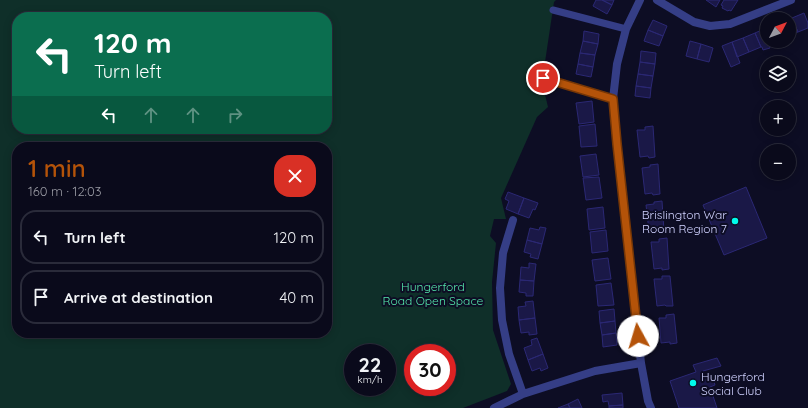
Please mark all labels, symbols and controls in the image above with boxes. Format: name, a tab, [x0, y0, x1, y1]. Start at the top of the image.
north arrow	[760, 12, 796, 48]
map controls	[760, 12, 796, 180]
text: 120 m	[94, 25, 172, 60]
icon: left	[28, 28, 80, 80]
button: layers	[760, 56, 796, 92]
text: Turn left	[94, 60, 162, 83]
pin	[526, 61, 560, 95]
icon: arrive	[532, 67, 554, 89]
button: +	[760, 100, 796, 136]
icon: left	[98, 104, 120, 126]
icon: ahead	[140, 104, 162, 126]
icon: ahead	[182, 104, 204, 126]
icon: right	[224, 104, 246, 126]
button: −	[760, 144, 796, 180]
text: 1 min	[28, 153, 86, 183]
button: close	[274, 155, 316, 197]
text: 160 m · 12:03	[28, 183, 102, 199]
place label: Brislington War Room Region 7	[642, 207, 727, 236]
marker: Brislington War Room Region 7	[730, 216, 740, 226]
icon: left	[30, 226, 52, 248]
text: Turn left	[64, 228, 126, 247]
text: 120 m	[273, 228, 314, 247]
park label: Hungerford Road Open Space	[383, 279, 484, 308]
icon: arrive	[30, 286, 52, 308]
text: Arrive at destination	[64, 288, 213, 307]
text: 40 m	[279, 288, 314, 307]
position arrow	[617, 315, 659, 357]
speed limit sign: 30	[404, 344, 456, 396]
text: 22	[359, 352, 381, 377]
place label: Hungerford Social Club	[701, 369, 765, 398]
text: km/h	[357, 373, 383, 386]
marker: Hungerford Social Club	[688, 378, 698, 388]

